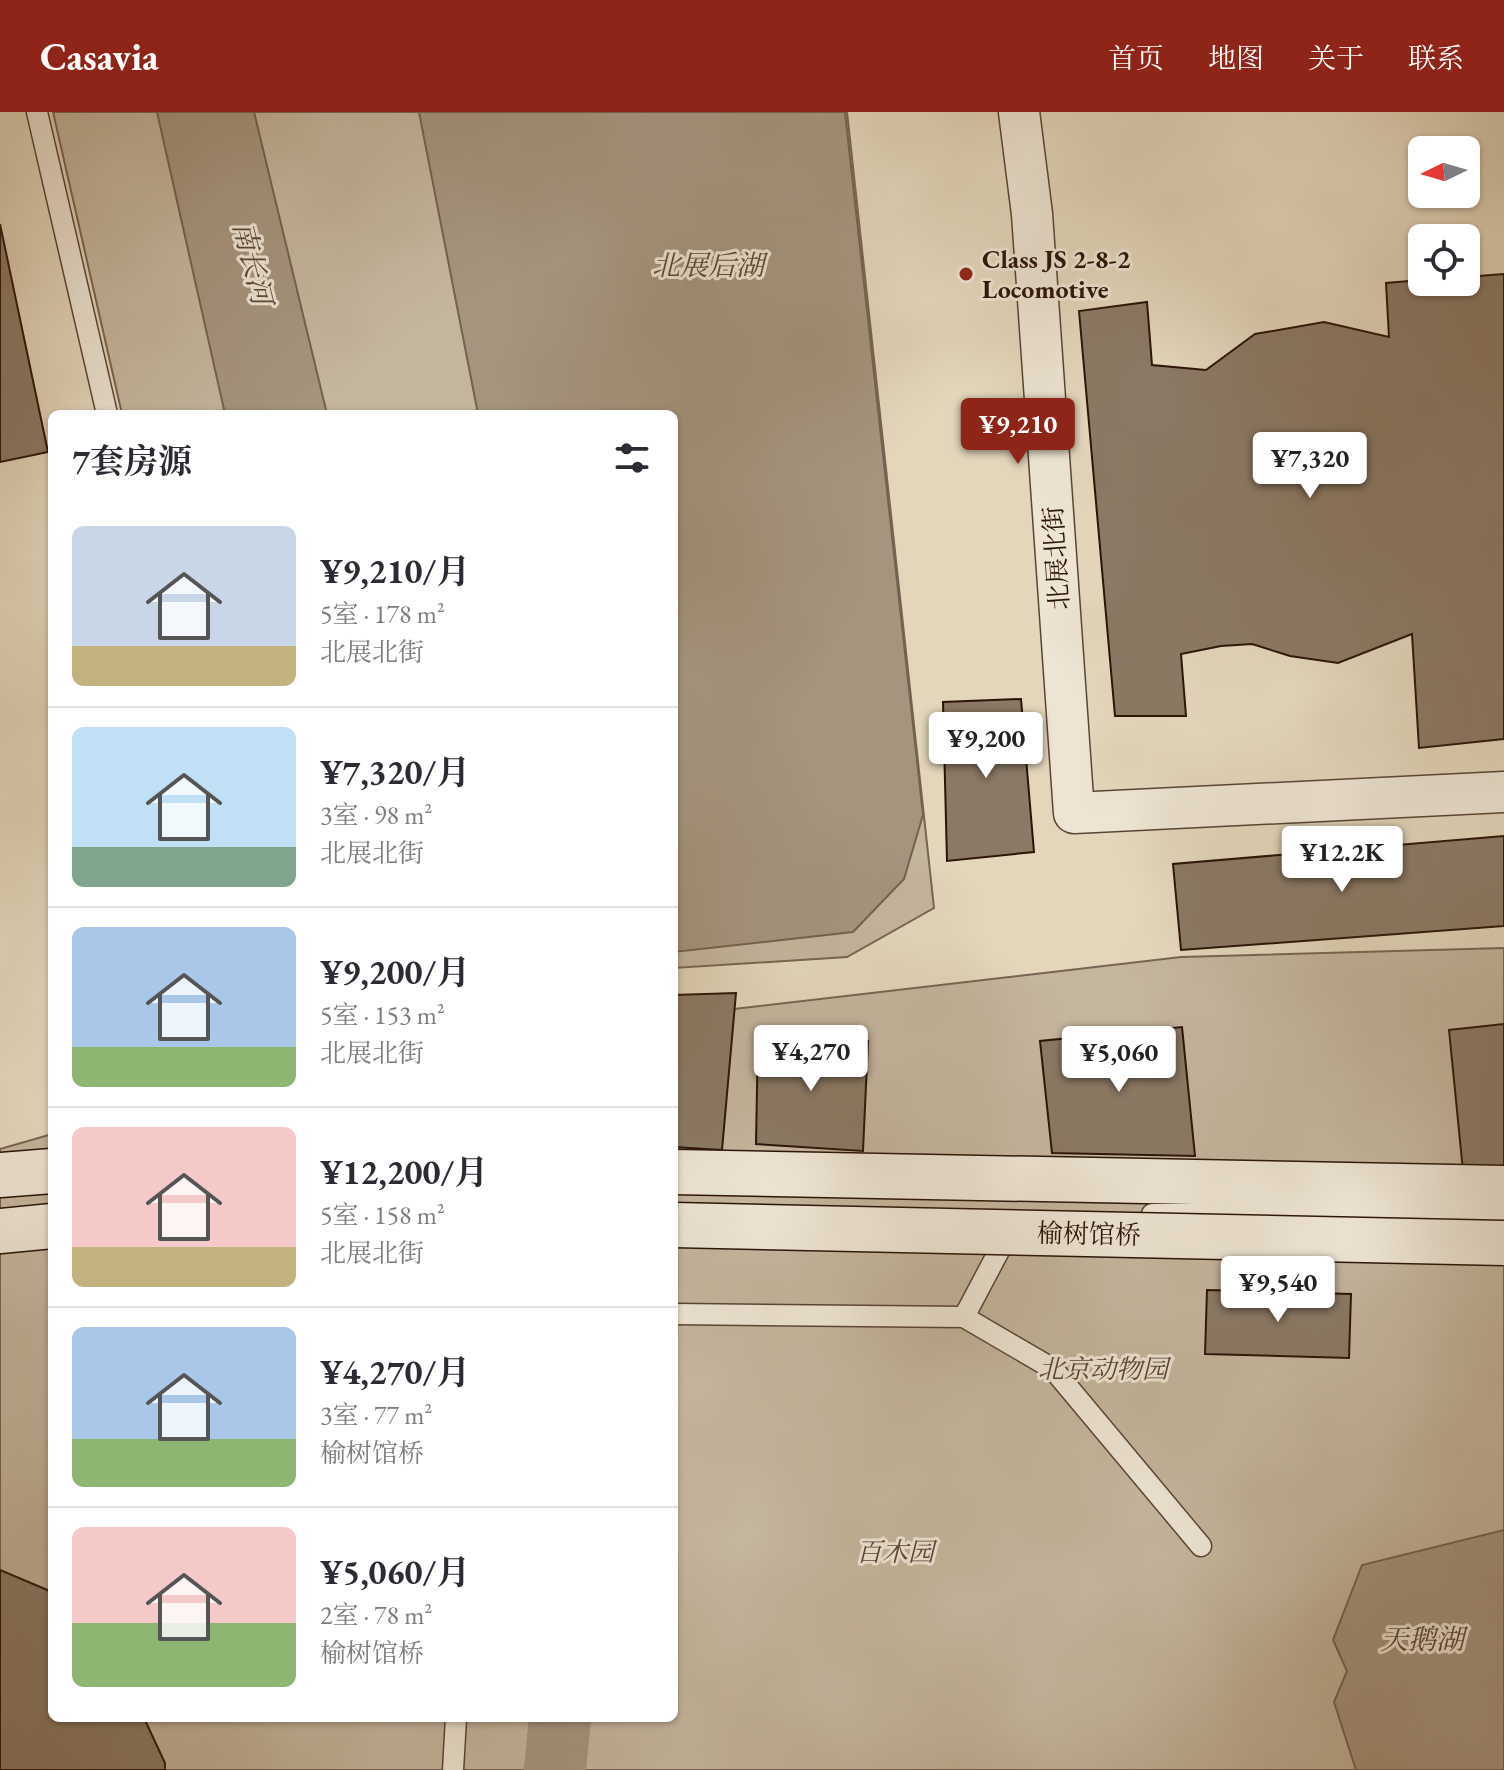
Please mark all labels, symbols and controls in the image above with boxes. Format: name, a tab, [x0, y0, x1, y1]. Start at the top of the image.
text: Casavia	[40, 32, 159, 81]
text: 首页	[1108, 40, 1164, 76]
text: 地图	[1208, 40, 1264, 76]
text: 关于	[1308, 40, 1364, 76]
text: 联系	[1408, 40, 1464, 76]
north arrow	[1408, 136, 1480, 208]
map controls	[1408, 136, 1480, 296]
water label: 南长河	[225, 218, 282, 313]
button: locate	[1408, 224, 1480, 296]
place label: Class JS 2-8-2 Locomotive	[982, 242, 1131, 306]
water label: 北展后湖	[652, 247, 769, 283]
marker: Class JS 2-8-2 Locomotive	[957, 265, 975, 283]
pin: ¥9,210	[953, 398, 1083, 466]
text: ¥9,210	[979, 407, 1057, 441]
pin: ¥7,320	[1245, 432, 1375, 500]
icon: filters	[610, 436, 654, 480]
text: 7套房源	[72, 439, 192, 483]
text: ¥7,320	[1271, 441, 1349, 475]
street label: 北展北街	[1035, 505, 1077, 611]
text: ¥9,210/月	[320, 549, 470, 593]
icon: home	[136, 558, 232, 654]
text: 5室 · 178 m²	[320, 597, 445, 631]
text: 北展北街	[320, 635, 424, 669]
pin: ¥9,200	[921, 712, 1051, 780]
text: ¥9,200	[947, 721, 1025, 755]
text: ¥7,320/月	[320, 750, 470, 794]
icon: home	[136, 759, 232, 855]
text: 3室 · 98 m²	[320, 798, 432, 832]
pin: ¥12.2K	[1277, 826, 1407, 894]
text: ¥12.2K	[1300, 835, 1384, 869]
text: 北展北街	[320, 836, 424, 870]
text: ¥9,200/月	[320, 950, 470, 994]
icon: home	[136, 959, 232, 1055]
text: 5室 · 153 m²	[320, 998, 445, 1032]
pin: ¥4,270	[746, 1025, 876, 1093]
pin: ¥5,060	[1054, 1026, 1184, 1094]
text: ¥4,270	[772, 1034, 850, 1068]
text: ¥5,060	[1080, 1035, 1158, 1069]
text: 北展北街	[320, 1036, 424, 1070]
text: ¥12,200/月	[320, 1150, 488, 1194]
icon: home	[136, 1159, 232, 1255]
text: 5室 · 158 m²	[320, 1198, 445, 1232]
street label: 榆树馆桥	[1037, 1216, 1141, 1252]
text: 北展北街	[320, 1236, 424, 1270]
pin: ¥9,540	[1213, 1256, 1343, 1324]
text: ¥9,540	[1239, 1265, 1317, 1299]
text: ¥4,270/月	[320, 1350, 470, 1394]
park label: 北京动物园	[1038, 1352, 1172, 1386]
icon: home	[136, 1359, 232, 1455]
text: 3室 · 77 m²	[320, 1398, 432, 1432]
text: 榆树馆桥	[320, 1436, 424, 1470]
park label: 百木园	[856, 1535, 938, 1569]
text: ¥5,060/月	[320, 1550, 470, 1594]
icon: home	[136, 1559, 232, 1655]
text: 2室 · 78 m²	[320, 1598, 432, 1632]
water label: 天鹅湖	[1380, 1621, 1469, 1657]
text: 榆树馆桥	[320, 1636, 424, 1670]

